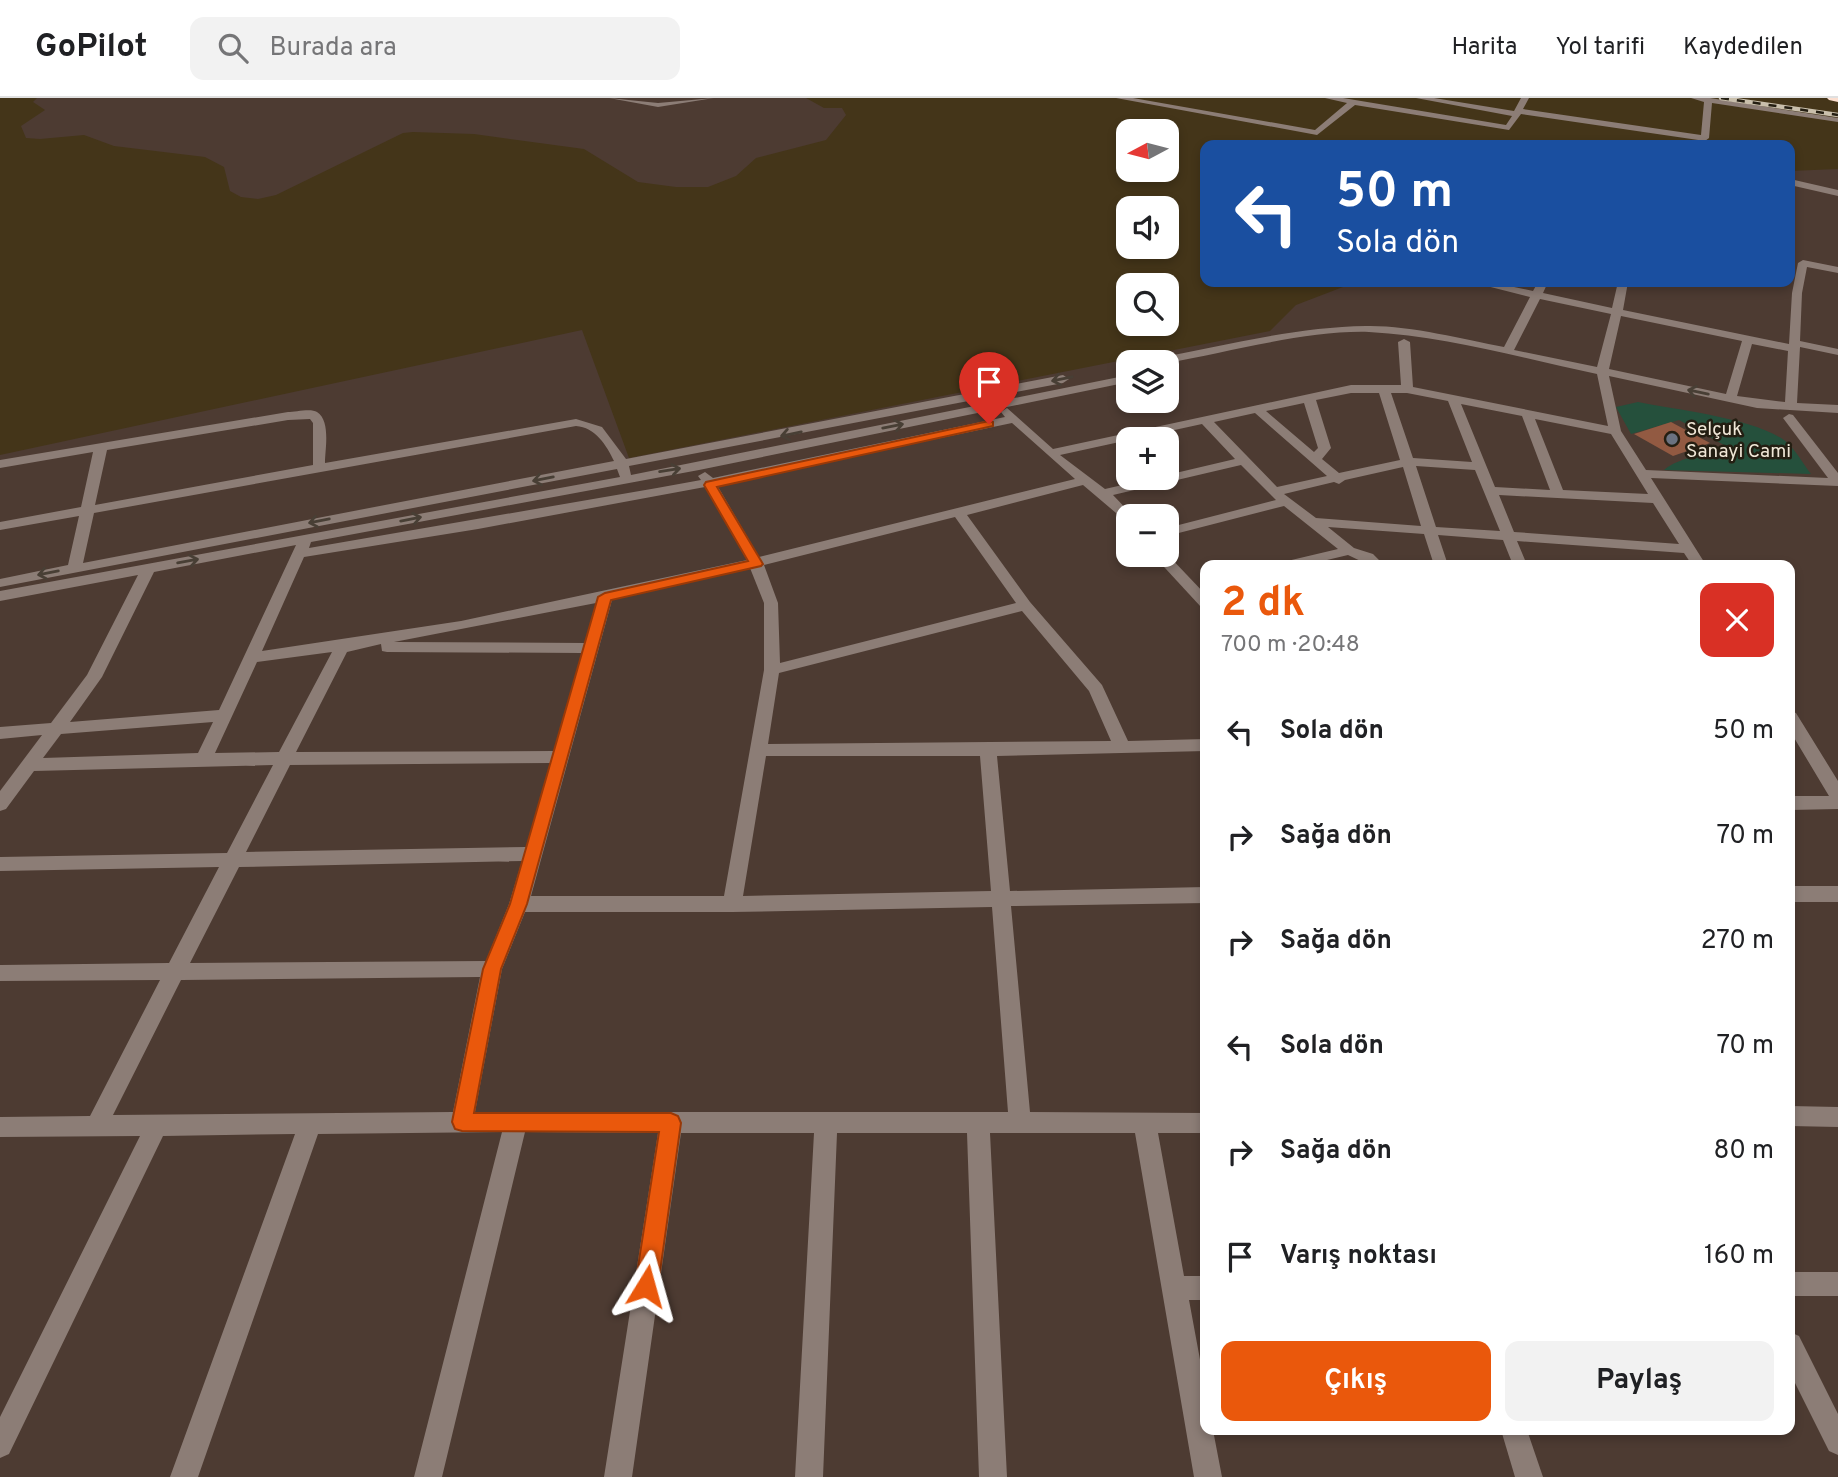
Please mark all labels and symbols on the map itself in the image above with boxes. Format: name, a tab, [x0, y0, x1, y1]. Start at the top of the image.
north arrow	[1116, 119, 1180, 182]
pin	[959, 352, 1019, 424]
one-way arrow	[1051, 373, 1074, 387]
one-way arrow	[1687, 385, 1710, 398]
one-way arrow	[881, 418, 904, 432]
place label: Selçuk Sanayi Cami	[1686, 418, 1791, 464]
one-way arrow	[780, 427, 803, 441]
marker: Selçuk Sanayi Cami	[1664, 431, 1680, 447]
one-way arrow	[658, 463, 681, 476]
one-way arrow	[532, 472, 555, 486]
one-way arrow	[399, 512, 422, 525]
one-way arrow	[308, 515, 331, 529]
one-way arrow	[176, 554, 198, 567]
one-way arrow	[37, 567, 60, 581]
position arrow	[609, 1249, 683, 1323]

